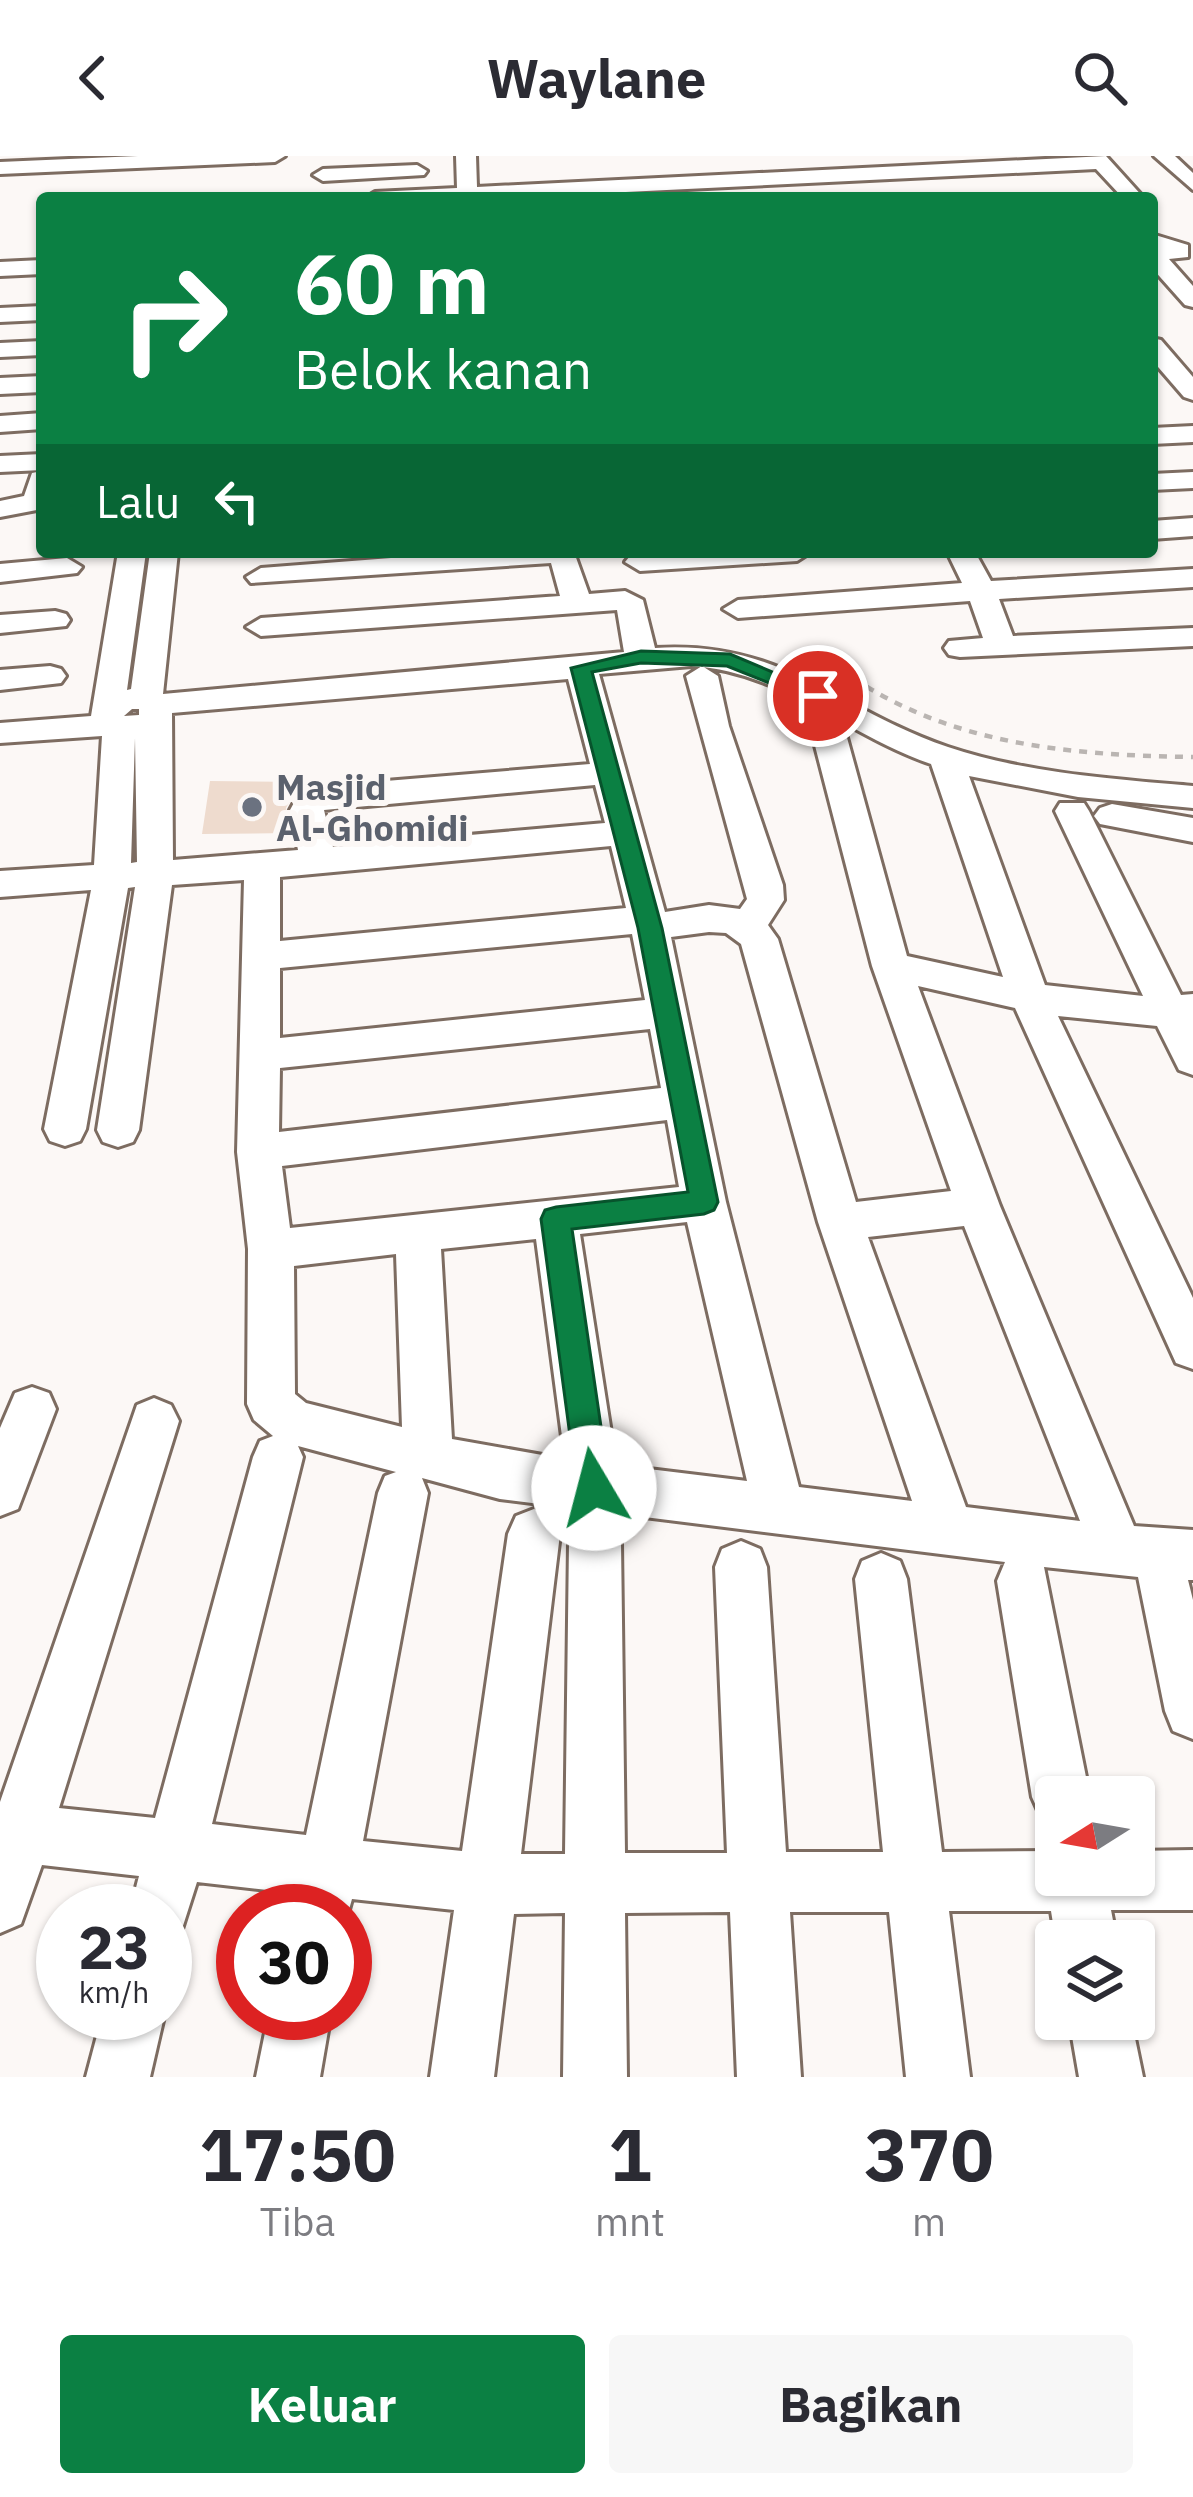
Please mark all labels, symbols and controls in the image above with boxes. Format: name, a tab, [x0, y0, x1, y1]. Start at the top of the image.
text: Waylane	[487, 43, 706, 113]
icon: back	[60, 45, 126, 111]
icon: search	[1067, 45, 1133, 111]
text: 60 m	[294, 228, 490, 337]
icon: right	[96, 240, 252, 396]
text: Belok kanan	[294, 334, 592, 404]
icon: left	[204, 468, 270, 534]
text: Lalu	[96, 472, 180, 530]
pin	[767, 645, 869, 747]
icon: arrive	[785, 663, 851, 729]
place label: Masjid Al-Ghomidi	[276, 763, 469, 851]
marker: Masjid Al-Ghomidi	[239, 794, 265, 820]
position arrow	[531, 1425, 657, 1551]
north arrow	[1035, 1776, 1155, 1896]
map controls	[1035, 1776, 1155, 2040]
speed limit sign: 30	[216, 1884, 372, 2040]
text: 23	[78, 1907, 150, 1986]
button: layers	[1035, 1920, 1155, 2040]
text: km/h	[79, 1972, 149, 2011]
text: 17:50	[199, 2107, 396, 2201]
text: 1	[608, 2107, 652, 2201]
text: 370	[864, 2107, 994, 2201]
text: Tiba	[260, 2196, 335, 2247]
text: mnt	[595, 2196, 665, 2247]
text: m	[912, 2196, 946, 2247]
button: Keluar	[60, 2335, 585, 2473]
button: Bagikan	[609, 2335, 1133, 2473]

